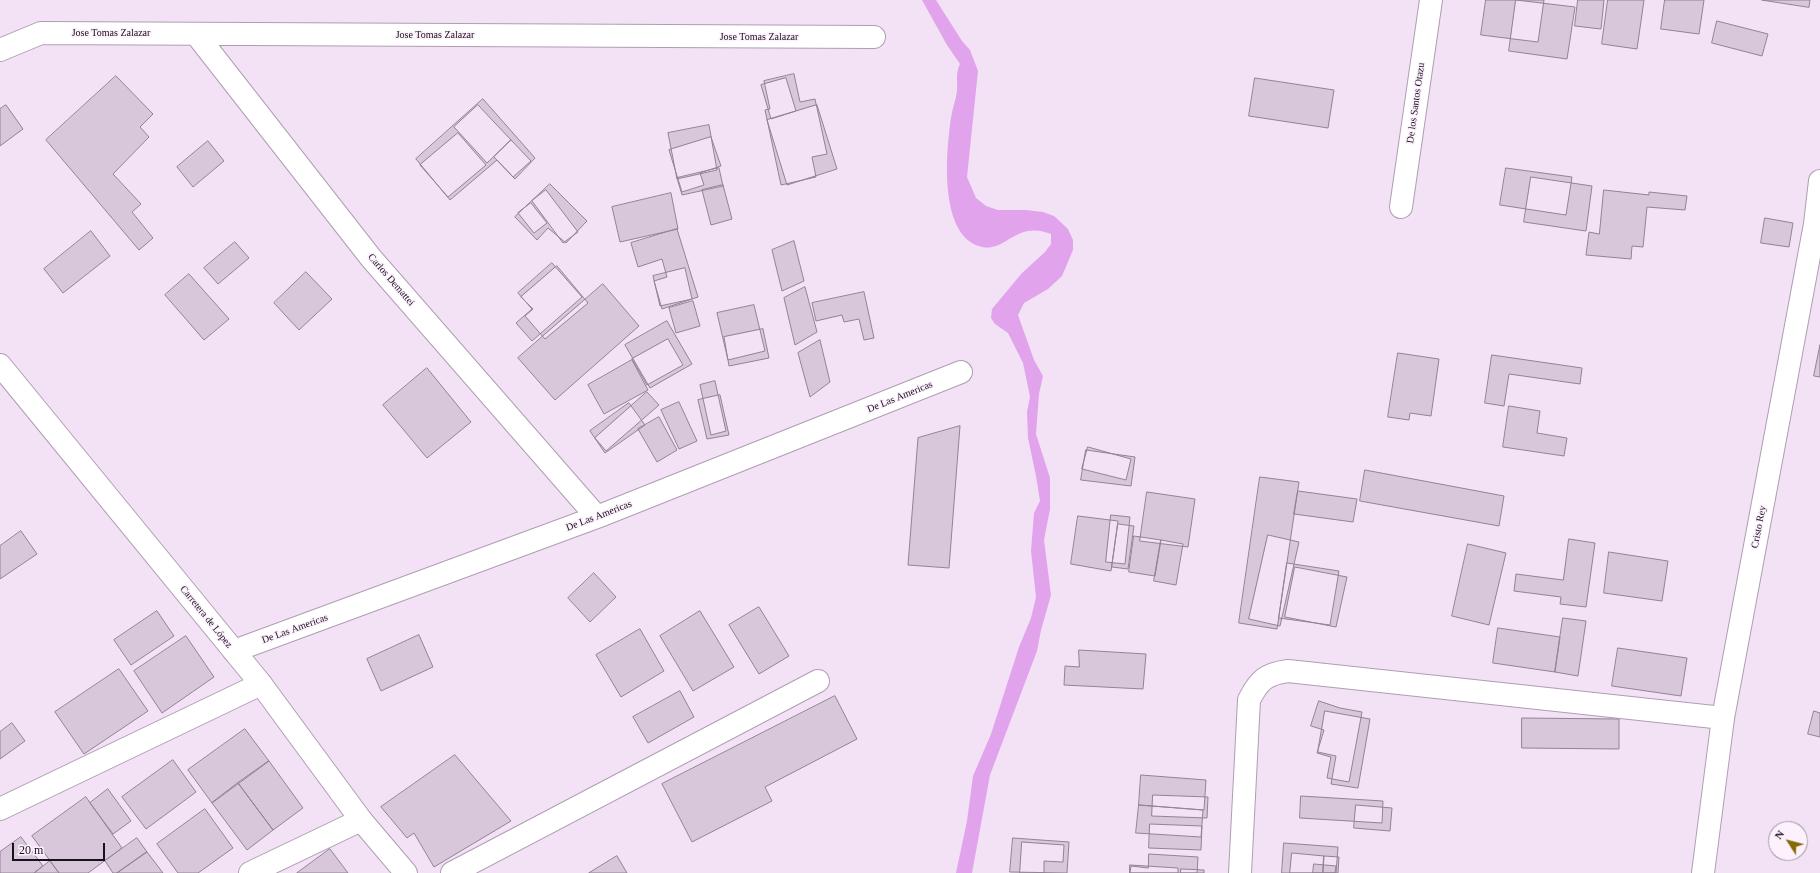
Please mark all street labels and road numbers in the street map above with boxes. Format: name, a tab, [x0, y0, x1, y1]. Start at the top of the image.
street label: Jose Tomas Zalazar	[72, 27, 150, 39]
street label: Jose Tomas Zalazar	[396, 29, 474, 41]
street label: Jose Tomas Zalazar	[720, 31, 798, 43]
street label: De los Santos Otazu	[1404, 62, 1428, 144]
street label: Carlos Demattei	[365, 251, 417, 309]
street label: De Las Americas	[866, 378, 934, 416]
street label: De Las Americas	[564, 498, 634, 534]
street label: Cristo Rey	[1749, 505, 1769, 549]
street label: Carretera de López	[177, 583, 235, 651]
street label: De Las Americas	[260, 611, 330, 647]

